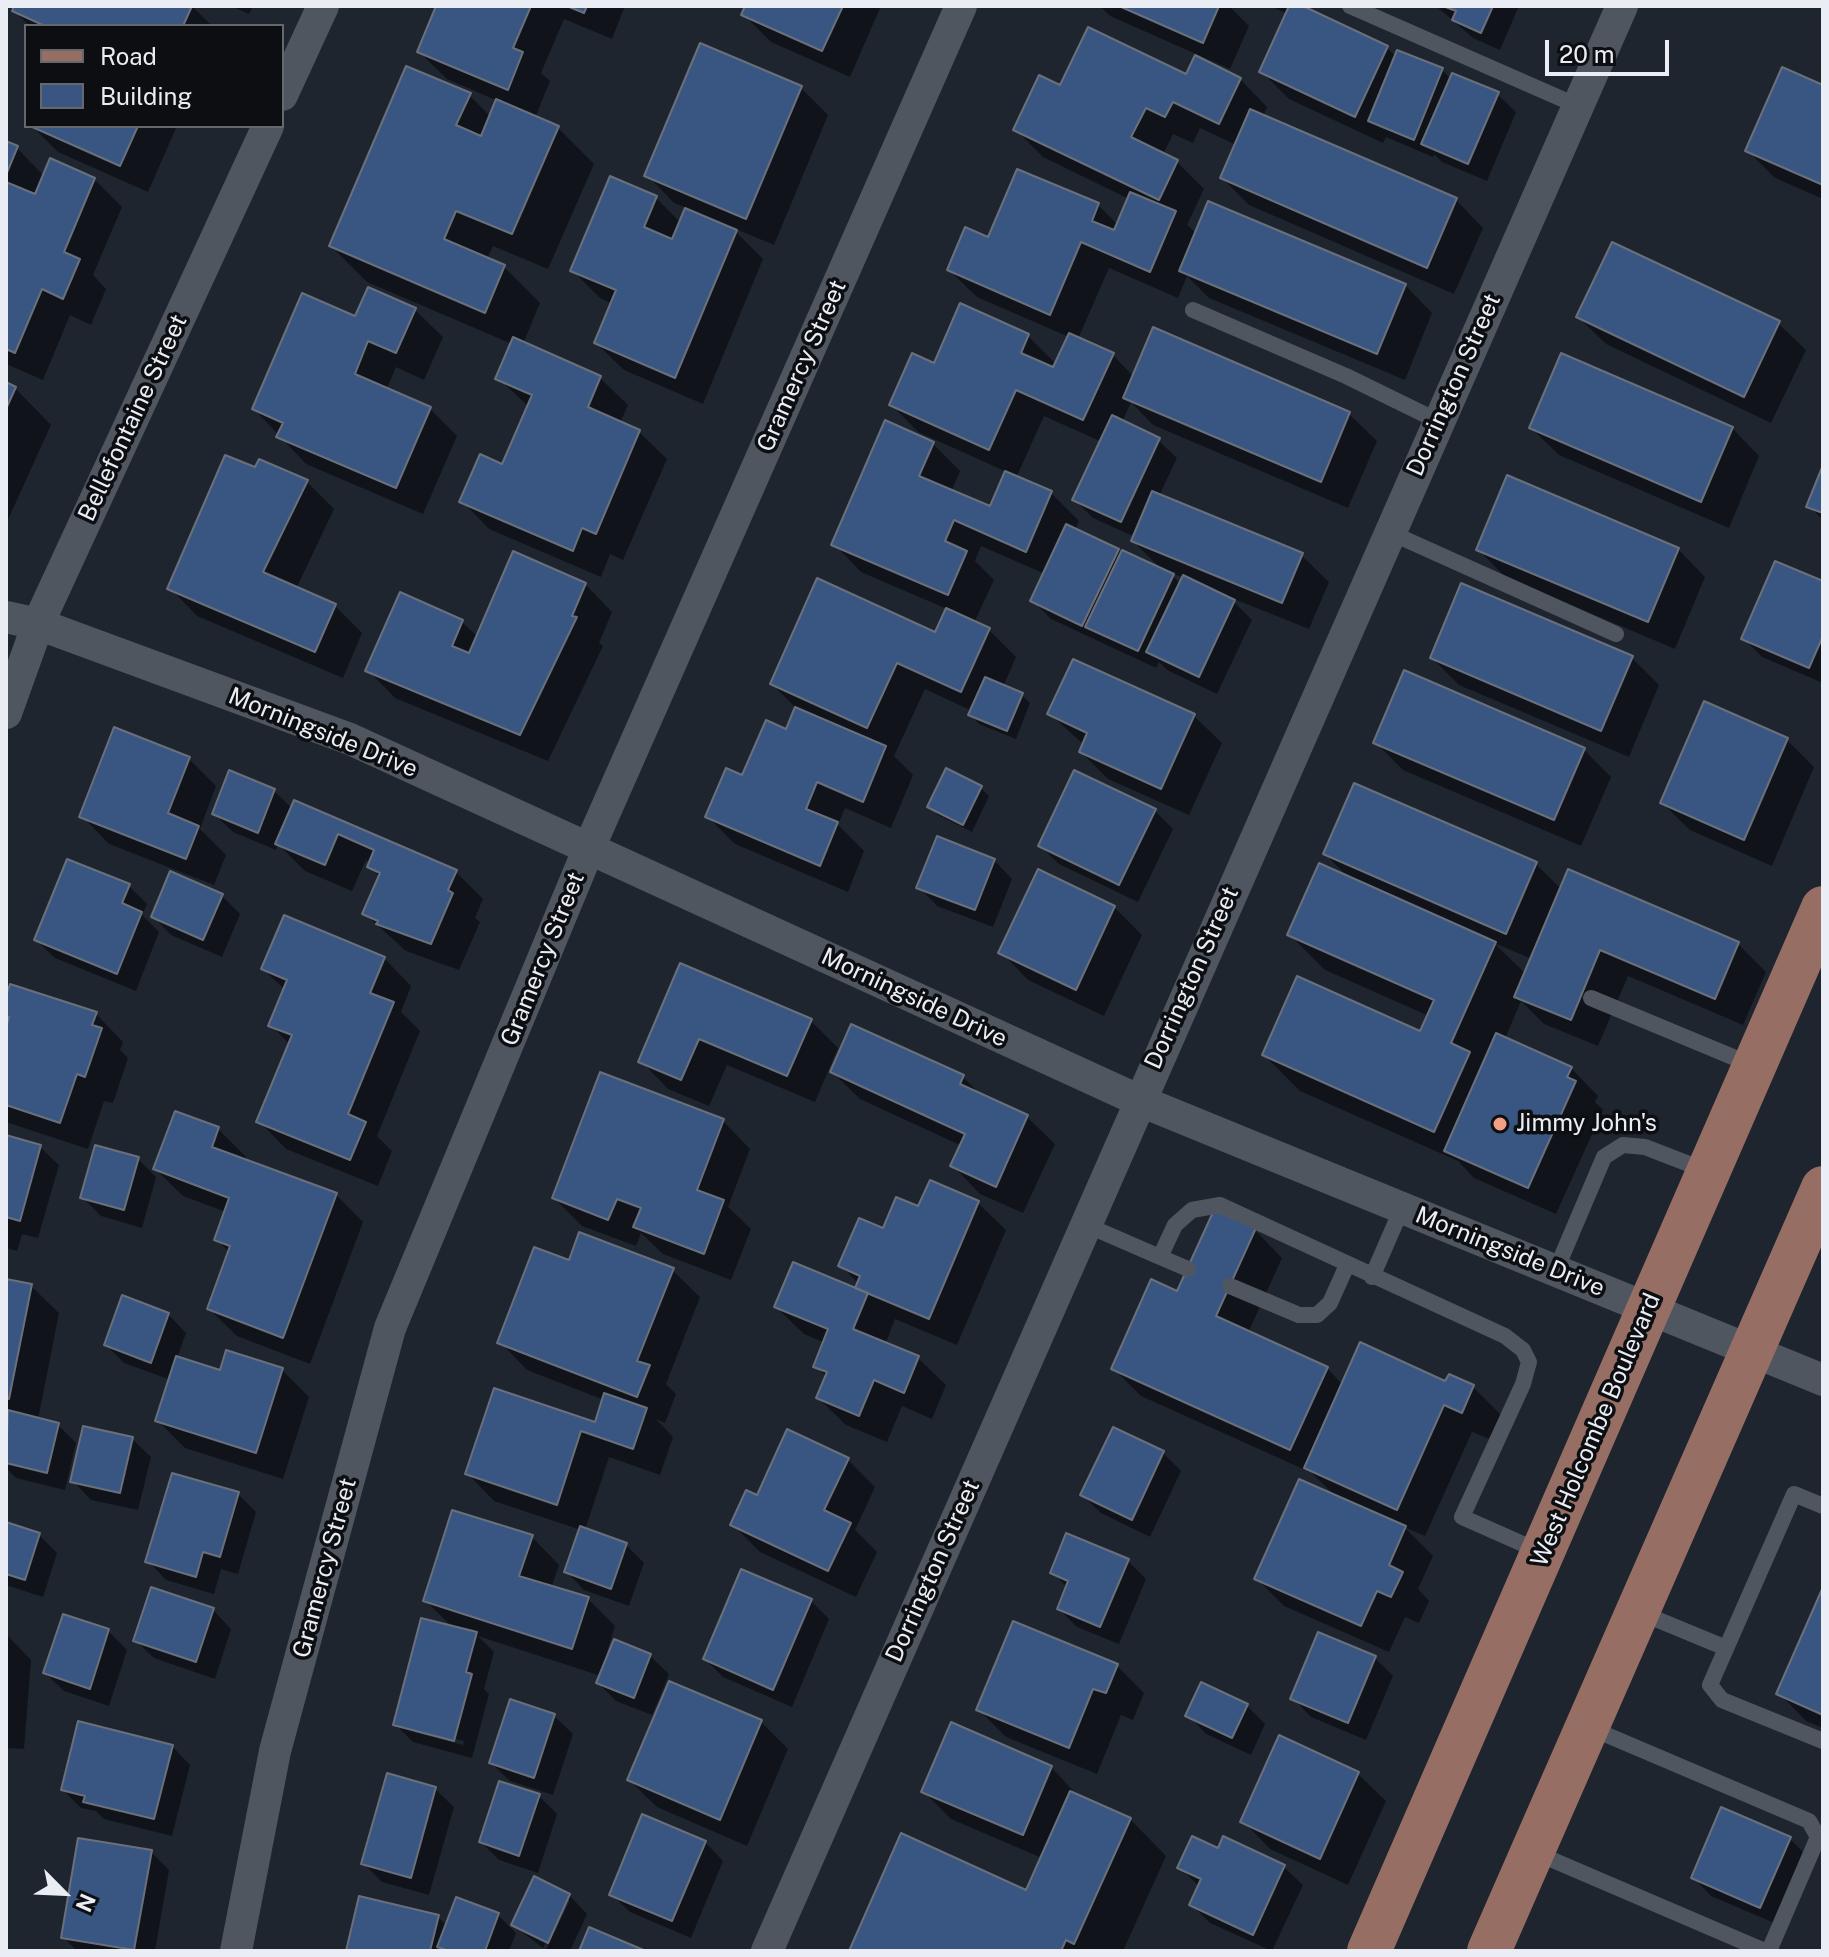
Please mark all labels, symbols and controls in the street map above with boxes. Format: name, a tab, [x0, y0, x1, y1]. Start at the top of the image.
legend	[24, 24, 284, 128]
scale bar	[1549, 24, 1673, 74]
text: 20 m	[1559, 40, 1615, 68]
text: Road	[100, 42, 157, 70]
text: Building	[100, 82, 192, 110]
street label: Gramercy Street	[751, 276, 853, 456]
street label: Dorrington Street	[1401, 289, 1507, 481]
street label: Bellefontaine Street	[72, 310, 194, 526]
street label: Morningside Drive	[224, 682, 422, 784]
street label: Gramercy Street	[495, 868, 591, 1050]
street label: Dorrington Street	[1139, 882, 1245, 1074]
street label: Morningside Drive	[817, 942, 1011, 1054]
place label: Jimmy John's	[1516, 1110, 1657, 1138]
marker: Jimmy John's	[1491, 1115, 1509, 1133]
street label: Morningside Drive	[1411, 1201, 1609, 1303]
street label: West Holcombe Boulevard	[1525, 1289, 1667, 1571]
street label: Gramercy Street	[287, 1475, 363, 1661]
street label: Dorrington Street	[880, 1475, 986, 1667]
north arrow	[24, 1853, 104, 1933]
text: N	[71, 1890, 101, 1916]

